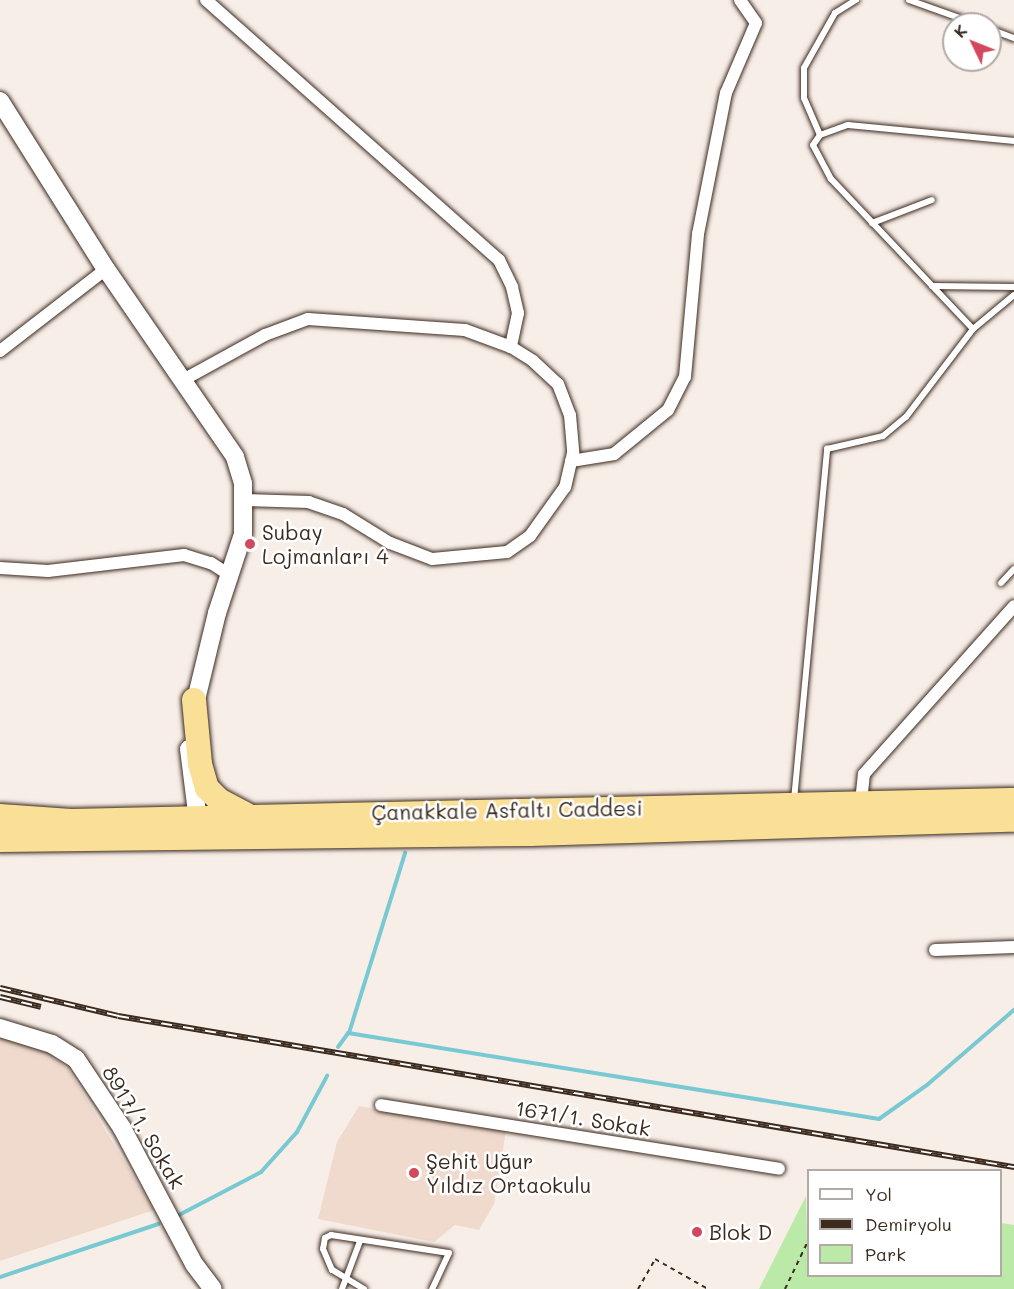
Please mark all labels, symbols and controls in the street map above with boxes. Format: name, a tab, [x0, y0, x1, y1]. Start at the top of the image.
north arrow	[942, 12, 1002, 72]
text: K	[949, 20, 971, 42]
place label: Subay Lojmanları 4	[262, 519, 389, 569]
marker: Subay Lojmanları 4	[243, 537, 257, 551]
street label: Çanakkale Asfaltı Caddesi	[371, 795, 643, 825]
street label: 8917/1. Sokak	[97, 1061, 191, 1193]
street label: 1671/1. Sokak	[514, 1095, 652, 1141]
place label: Şehit Uğur Yıldız Ortaokulu	[426, 1148, 591, 1198]
marker: Şehit Uğur Yıldız Ortaokulu	[407, 1166, 421, 1180]
legend	[807, 1169, 1002, 1277]
text: Yol	[865, 1182, 892, 1206]
text: Demiryolu	[865, 1212, 952, 1236]
place label: Blok D	[709, 1219, 772, 1245]
marker: Blok D	[690, 1225, 704, 1239]
text: Park	[865, 1242, 906, 1266]

